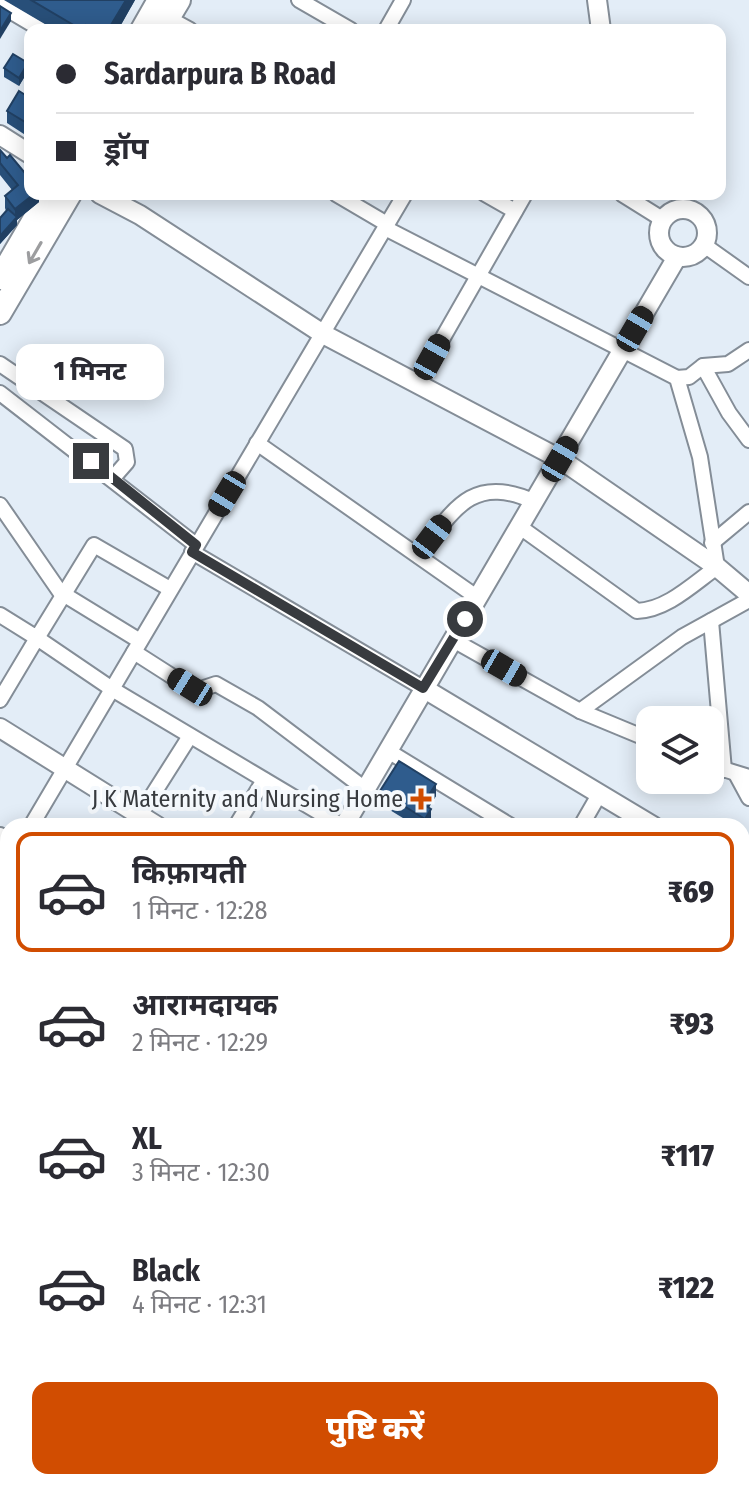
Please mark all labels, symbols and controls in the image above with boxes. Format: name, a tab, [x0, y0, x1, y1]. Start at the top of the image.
text: Sardarpura B Road	[104, 56, 336, 92]
text: ड्रॉप	[104, 131, 148, 167]
one-way arrow	[27, 241, 42, 265]
car	[613, 302, 657, 356]
car	[410, 330, 454, 384]
callout: 1 मिनट	[17, 345, 165, 401]
text: 1 मिनट	[54, 356, 126, 387]
car	[538, 432, 582, 486]
route end	[73, 443, 109, 479]
car	[204, 467, 250, 521]
car	[408, 511, 456, 563]
route start	[447, 601, 483, 637]
car	[477, 646, 531, 690]
car	[163, 664, 217, 710]
map controls	[636, 706, 724, 794]
button: layers	[636, 706, 724, 794]
place label: J K Maternity and Nursing Home	[92, 785, 403, 813]
marker: J K Maternity and Nursing Home	[410, 788, 432, 810]
text: किफ़ायती	[132, 855, 246, 891]
icon: car	[36, 856, 108, 928]
text: ₹69	[668, 874, 714, 910]
text: 1 मिनट · 12:28	[132, 895, 267, 926]
text: आरामदायक	[132, 987, 278, 1023]
icon: car	[36, 988, 108, 1060]
text: ₹93	[670, 1006, 714, 1042]
text: 2 मिनट · 12:29	[132, 1027, 268, 1058]
icon: car	[36, 1120, 108, 1192]
text: XL	[132, 1121, 162, 1157]
text: ₹117	[661, 1138, 714, 1174]
text: 3 मिनट · 12:30	[132, 1157, 270, 1188]
icon: car	[36, 1252, 108, 1324]
text: Black	[132, 1253, 200, 1289]
text: ₹122	[658, 1270, 714, 1306]
text: 4 मिनट · 12:31	[132, 1289, 267, 1320]
button: पुष्टि करें	[32, 1382, 718, 1474]

